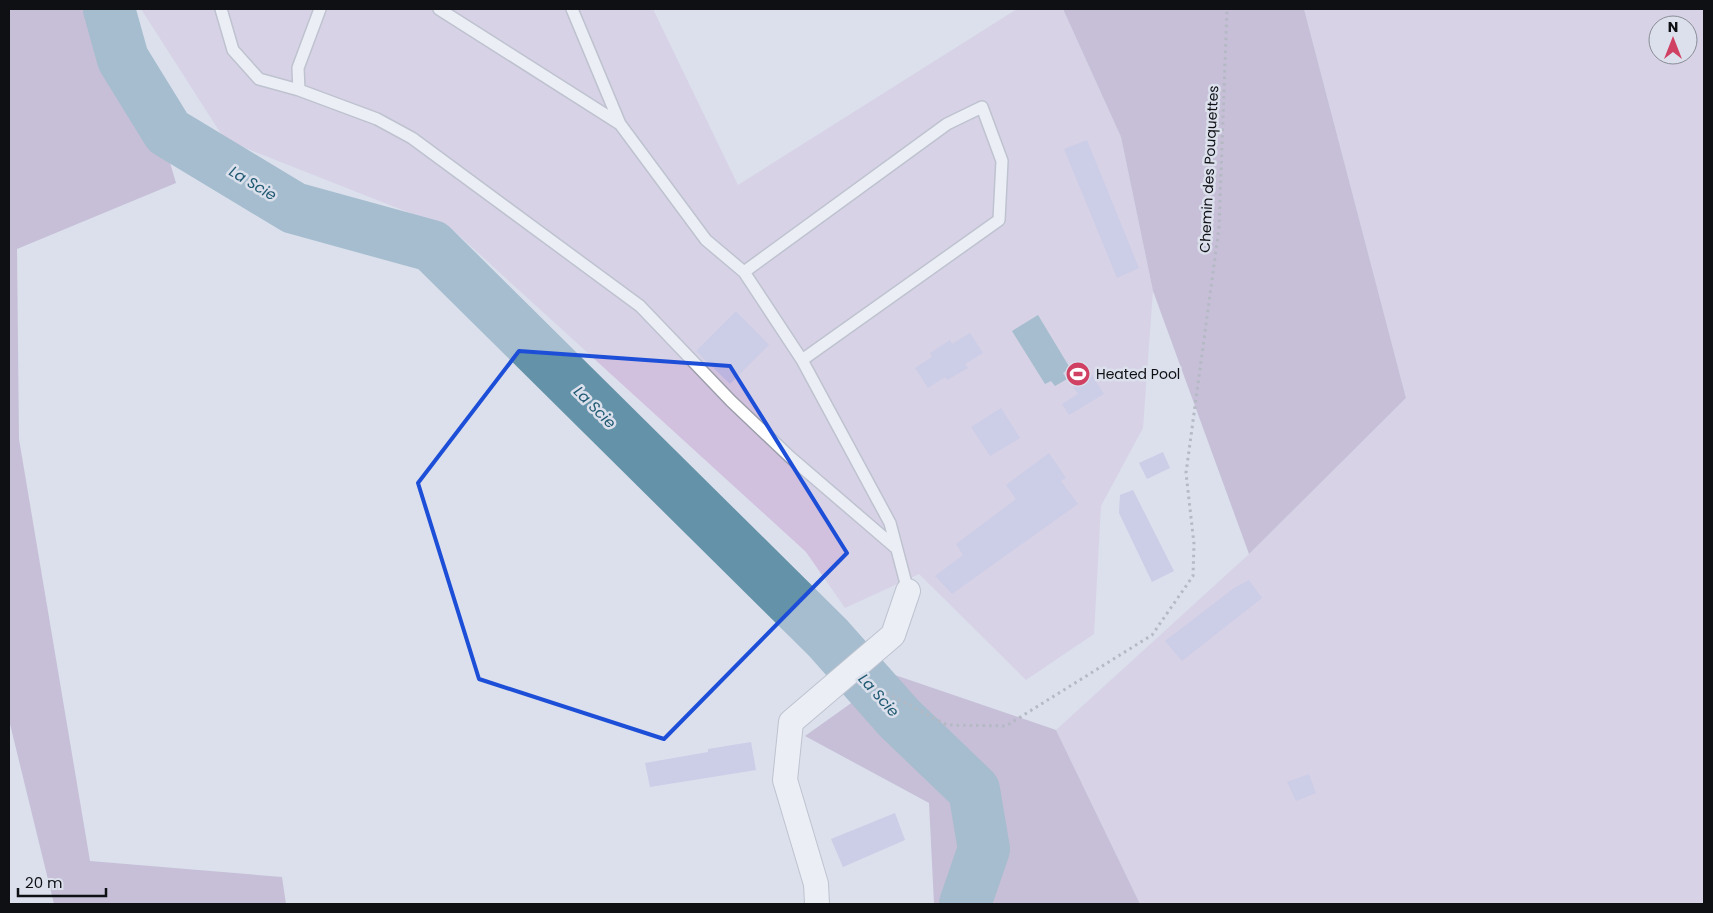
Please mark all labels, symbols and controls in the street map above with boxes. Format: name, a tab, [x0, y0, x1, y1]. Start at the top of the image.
north arrow	[1648, 15, 1698, 65]
text: N	[1668, 17, 1678, 37]
street label: Chemin des Pouquettes	[1195, 85, 1223, 253]
water label: La Scie	[225, 161, 281, 205]
sports icon: Heated Pool	[1065, 361, 1091, 387]
place label: Heated Pool	[1096, 364, 1180, 384]
water label: La Scie	[569, 381, 621, 433]
water label: La Scie	[854, 669, 904, 721]
scale bar	[18, 866, 105, 898]
text: 20 m	[25, 872, 63, 893]

